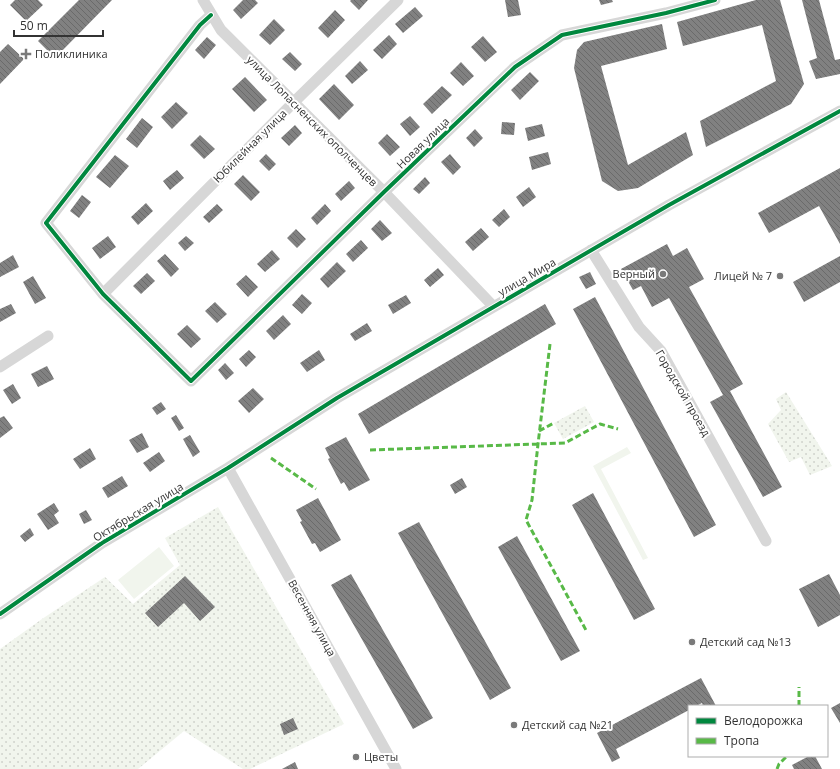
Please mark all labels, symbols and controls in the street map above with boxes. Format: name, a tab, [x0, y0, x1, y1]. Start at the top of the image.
scale bar	[14, 12, 103, 38]
text: 50 m	[20, 17, 48, 34]
place label: Поликлиника	[35, 46, 108, 61]
marker: Поликлиника	[20, 48, 32, 60]
street label: улица Лопасненских ополченцев	[244, 52, 381, 189]
street label: Юбилейная улица	[210, 106, 290, 186]
street label: Новая улица	[393, 114, 452, 172]
street label: улица Мира	[495, 254, 558, 299]
place label: Верный	[613, 266, 655, 281]
place label: Лицей № 7	[714, 268, 772, 283]
marker: Верный	[658, 269, 668, 279]
marker: Лицей № 7	[775, 271, 785, 281]
street label: Городской проезд	[653, 347, 715, 439]
street label: Октябрьская улица	[90, 479, 186, 545]
street label: Весенняя улица	[285, 577, 340, 659]
place label: Детский сад №13	[700, 634, 791, 649]
marker: Детский сад №13	[687, 637, 697, 647]
legend	[688, 705, 828, 757]
text: Велодорожка	[724, 712, 803, 729]
place label: Детский сад №21	[522, 717, 613, 732]
marker: Детский сад №21	[509, 720, 519, 730]
text: Тропа	[724, 732, 759, 749]
place label: Цветы	[364, 749, 398, 764]
marker: Цветы	[351, 752, 361, 762]

